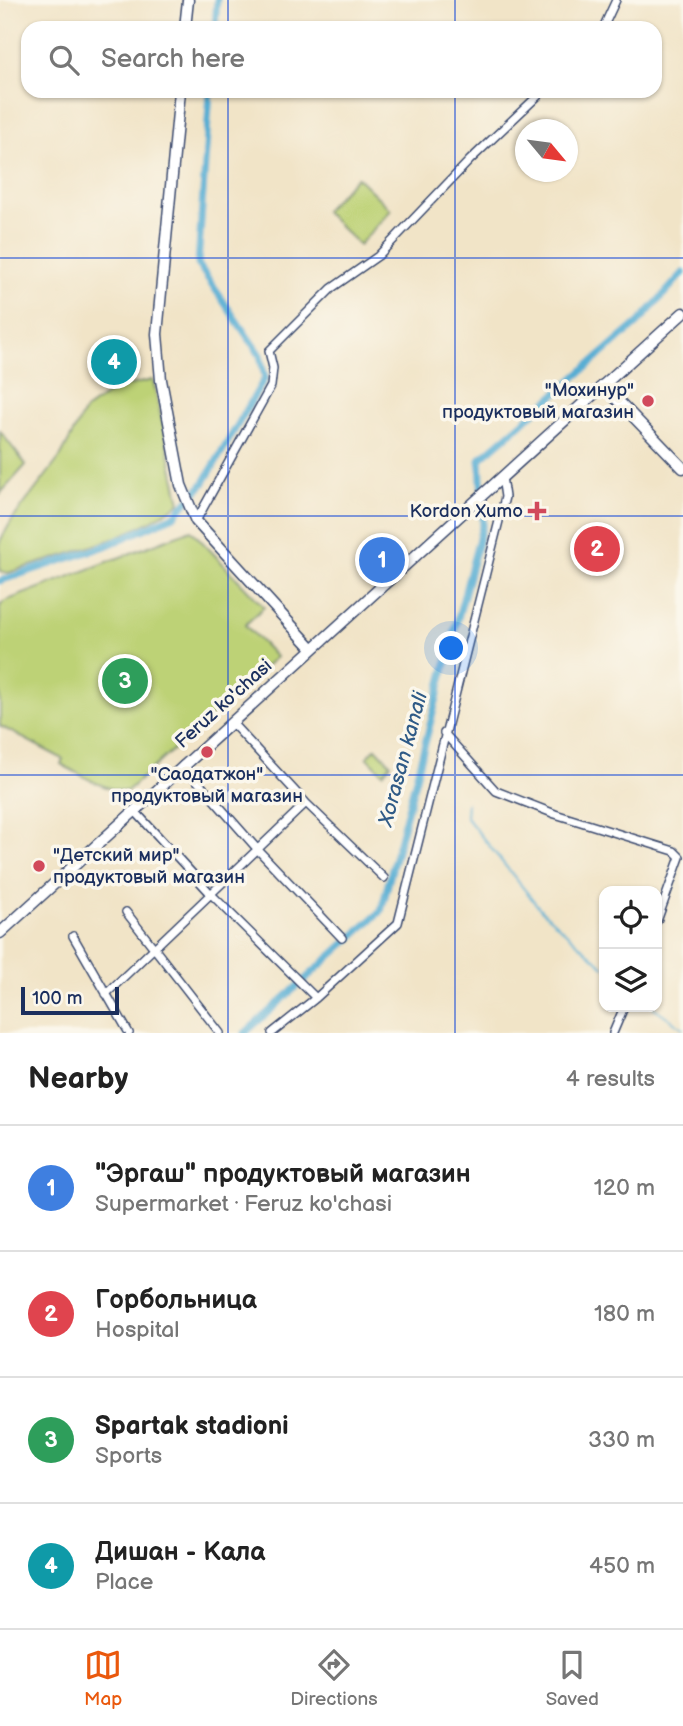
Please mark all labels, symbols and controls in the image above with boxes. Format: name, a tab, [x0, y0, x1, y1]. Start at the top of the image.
search box	[21, 21, 662, 98]
icon: search	[45, 41, 83, 79]
text: Search here	[101, 44, 245, 75]
north arrow	[515, 119, 578, 182]
pin: 4	[91, 336, 137, 388]
place label: "Мохинур" продуктовый магазин	[442, 379, 634, 424]
marker: "Мохинур" продуктовый магазин	[640, 393, 656, 409]
place label: Kordon Xumo	[409, 500, 523, 523]
marker: Kordon Xumo	[529, 503, 545, 519]
pin: 2	[574, 523, 620, 575]
pin: 1	[359, 534, 405, 586]
your location	[434, 631, 468, 665]
pin: 3	[102, 655, 148, 707]
street label: Feruz ko'chasi	[171, 655, 277, 753]
water label: Xorasan kanali	[373, 688, 433, 830]
marker: "Саодатжон" продуктовый магазин	[199, 744, 215, 760]
place label: "Саодатжон" продуктовый магазин	[111, 763, 303, 808]
place label: "Детский мир" продуктовый магазин	[53, 844, 245, 889]
marker: "Детский мир" продуктовый магазин	[31, 858, 47, 874]
map controls	[599, 886, 662, 1012]
button: locate	[599, 886, 662, 949]
button: layers	[599, 949, 662, 1012]
scale bar	[21, 984, 119, 1016]
text: 100 m	[32, 987, 83, 1010]
text: Nearby	[28, 1061, 128, 1097]
text: 4 results	[566, 1065, 655, 1093]
text: "Эргаш" продуктовый магазин	[95, 1159, 471, 1190]
text: 1	[46, 1174, 56, 1202]
text: 120 m	[594, 1174, 655, 1202]
text: Supermarket · Feruz ko'chasi	[95, 1190, 392, 1218]
text: Горбольница	[95, 1285, 257, 1316]
text: 2	[44, 1300, 58, 1328]
text: 180 m	[594, 1300, 655, 1328]
text: Hospital	[95, 1316, 180, 1344]
text: Spartak stadioni	[95, 1411, 289, 1442]
text: 3	[44, 1426, 58, 1454]
text: 330 m	[588, 1426, 655, 1454]
text: Sports	[95, 1442, 162, 1470]
text: Дишан - Кала	[95, 1537, 265, 1568]
text: 4	[44, 1552, 58, 1580]
text: 450 m	[589, 1552, 655, 1580]
text: Place	[95, 1568, 153, 1596]
tab: Map	[84, 1646, 122, 1711]
tab: Directions	[290, 1646, 378, 1711]
tab: Saved	[546, 1646, 599, 1711]

